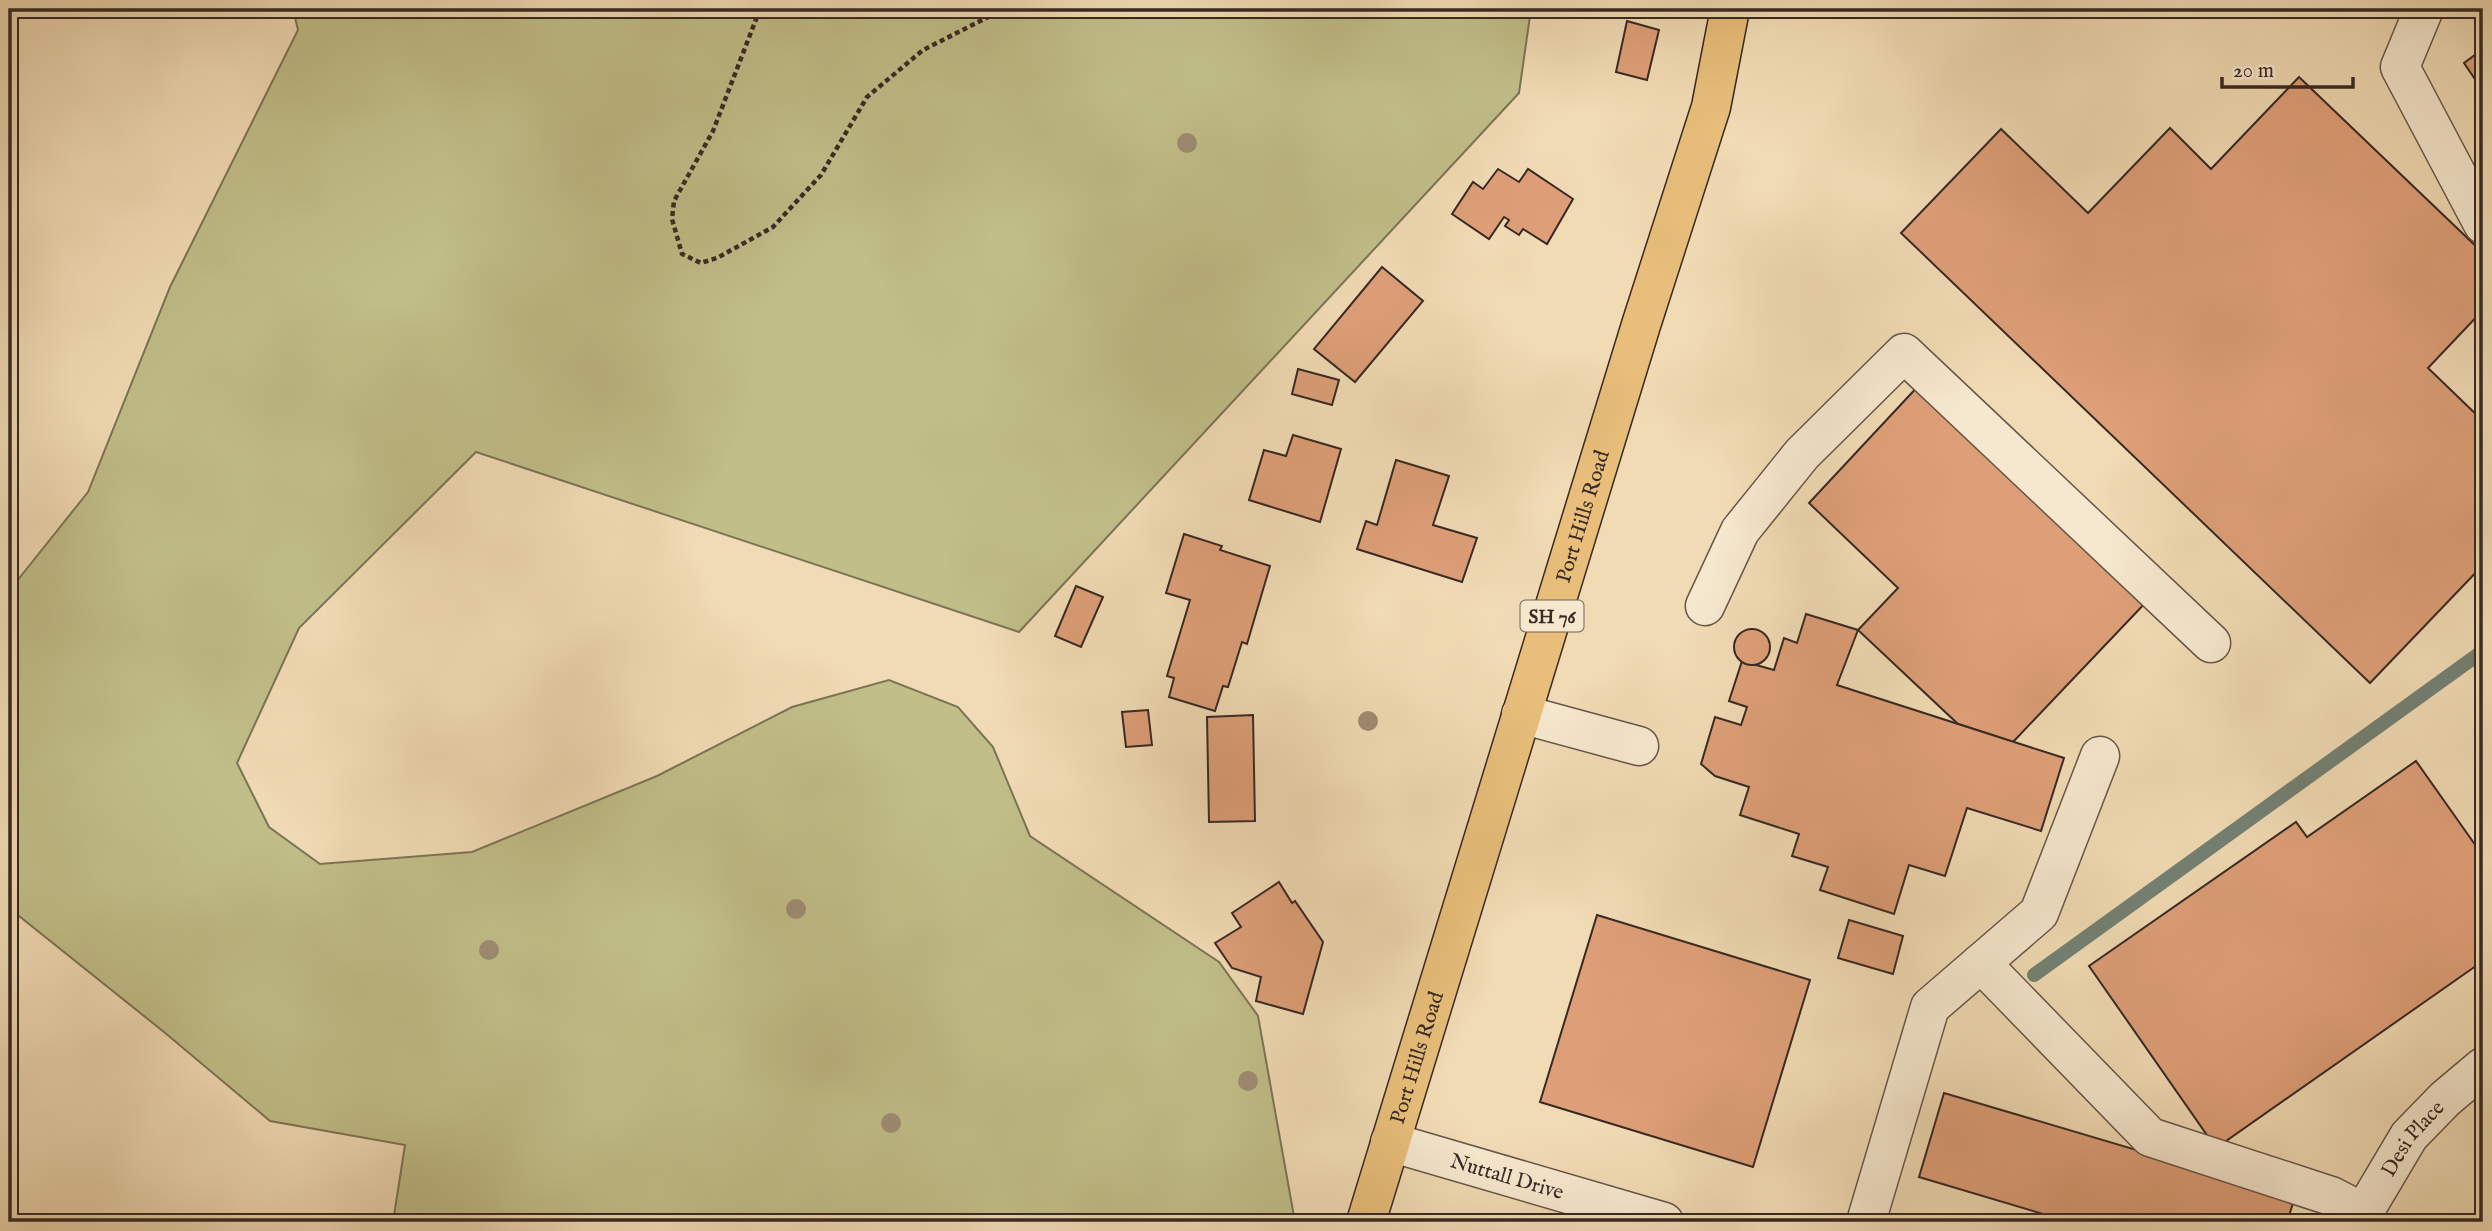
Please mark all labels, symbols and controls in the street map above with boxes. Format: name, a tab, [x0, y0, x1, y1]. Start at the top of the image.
scale bar	[2222, 46, 2354, 90]
text: 20 m	[2233, 58, 2274, 85]
street label: Port Hills Road	[1551, 447, 1617, 586]
road number: SH 76	[1520, 600, 1584, 632]
street label: Port Hills Road	[1385, 988, 1451, 1128]
street label: Desi Place	[2376, 1095, 2451, 1182]
street label: Nuttall Drive	[1447, 1148, 1567, 1207]

